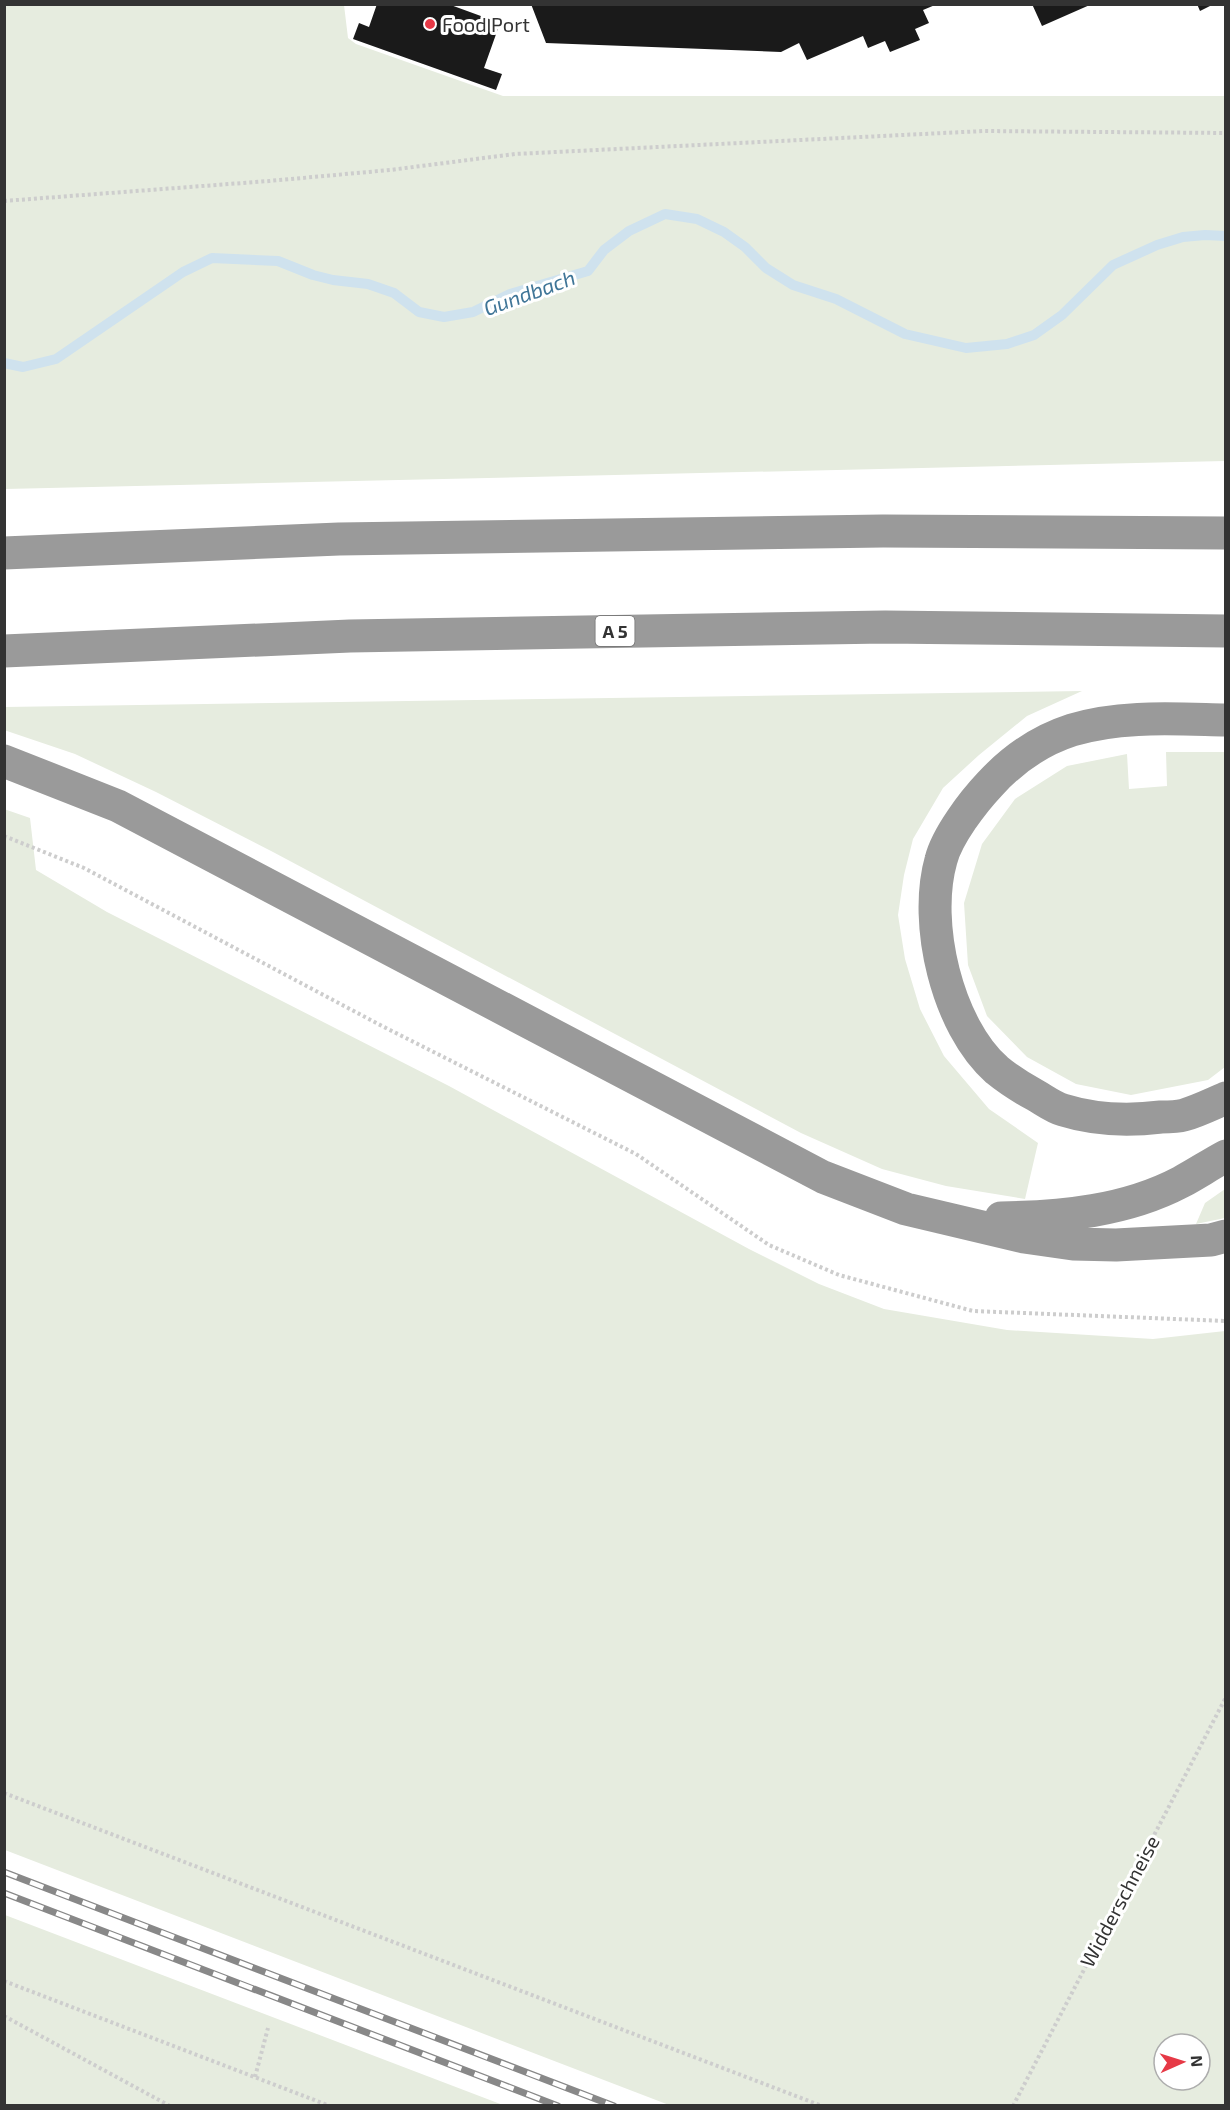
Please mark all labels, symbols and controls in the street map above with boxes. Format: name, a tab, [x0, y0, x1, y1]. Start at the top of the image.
place label: Food Port	[442, 12, 530, 36]
marker: Food Port	[423, 17, 437, 31]
water label: Gundbach	[480, 264, 578, 320]
road number: A 5	[596, 616, 634, 646]
street label: Widderschneise	[1074, 1831, 1164, 1971]
north arrow	[1152, 2032, 1212, 2092]
text: N	[1188, 2055, 1207, 2067]

